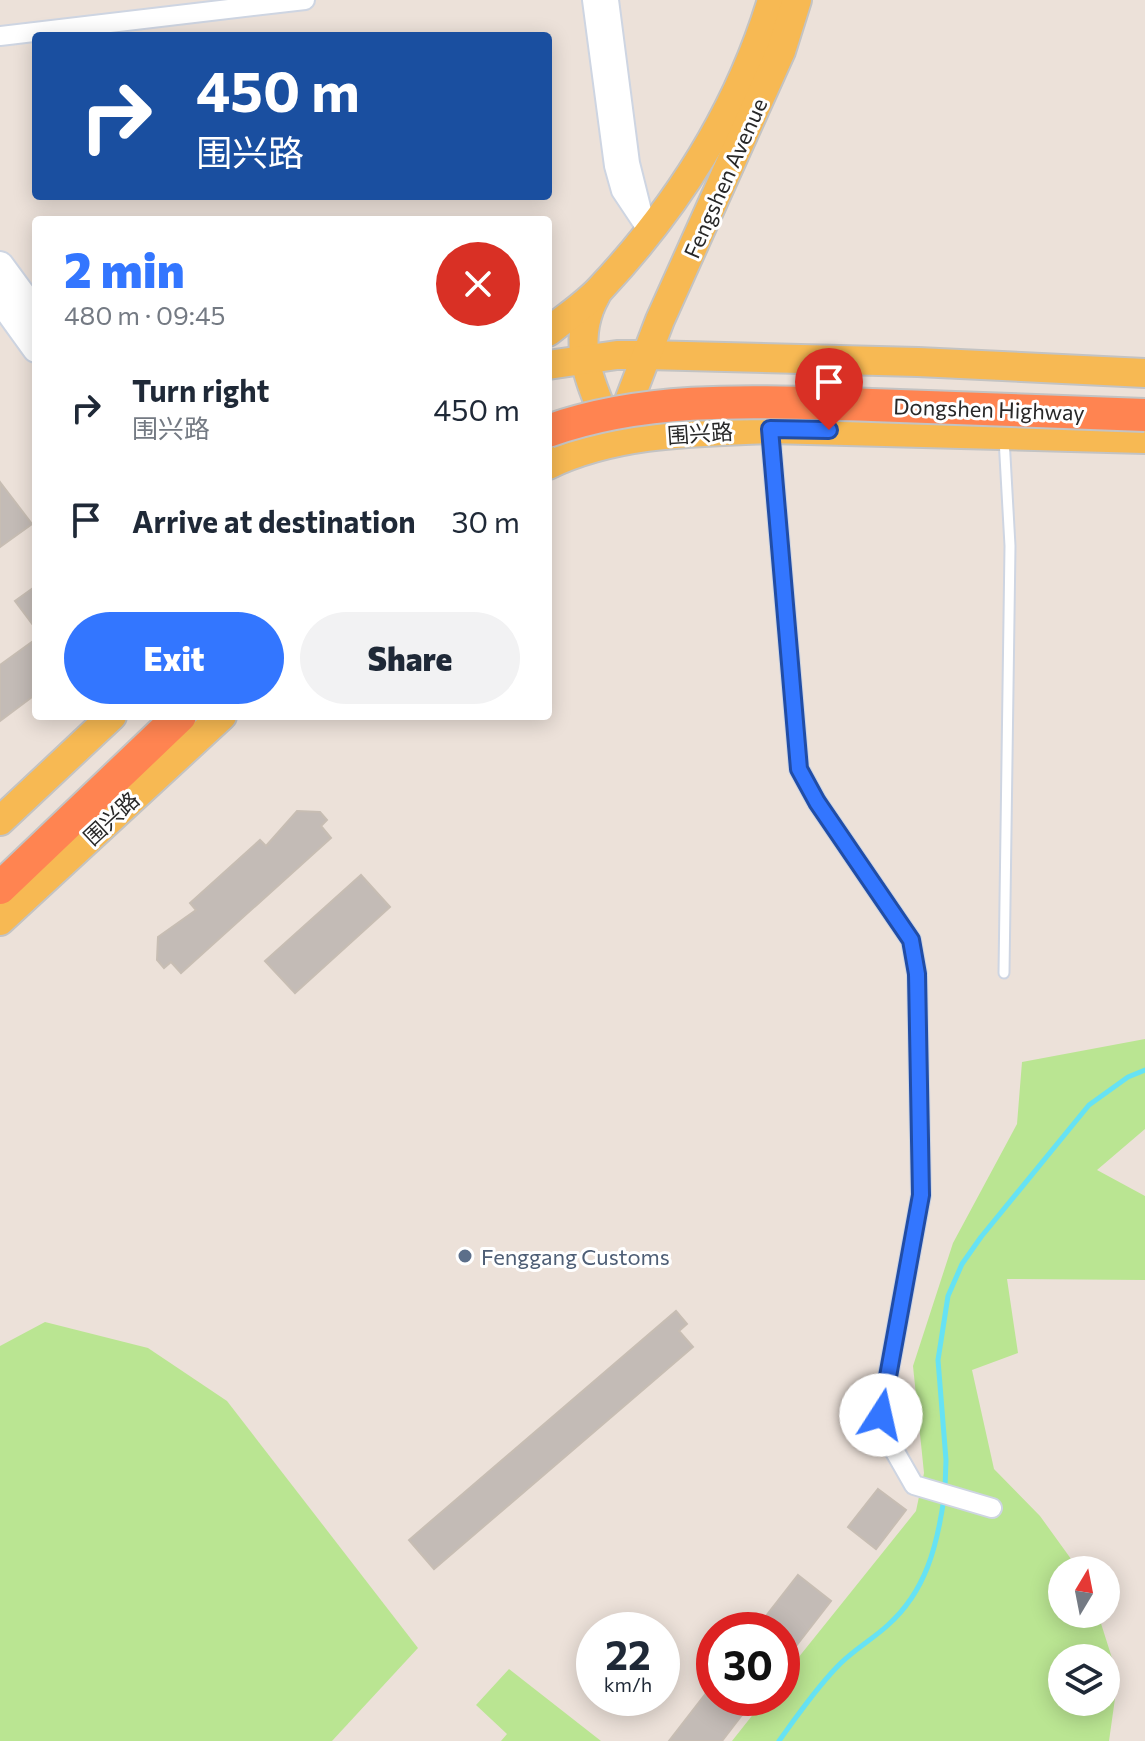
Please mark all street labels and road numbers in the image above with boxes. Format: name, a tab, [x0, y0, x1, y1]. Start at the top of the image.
street label: Fengshen Avenue	[678, 94, 772, 262]
street label: Dongshen Highway	[893, 392, 1085, 426]
street label: 围兴路	[666, 417, 734, 449]
street label: 围兴路	[78, 786, 144, 850]

